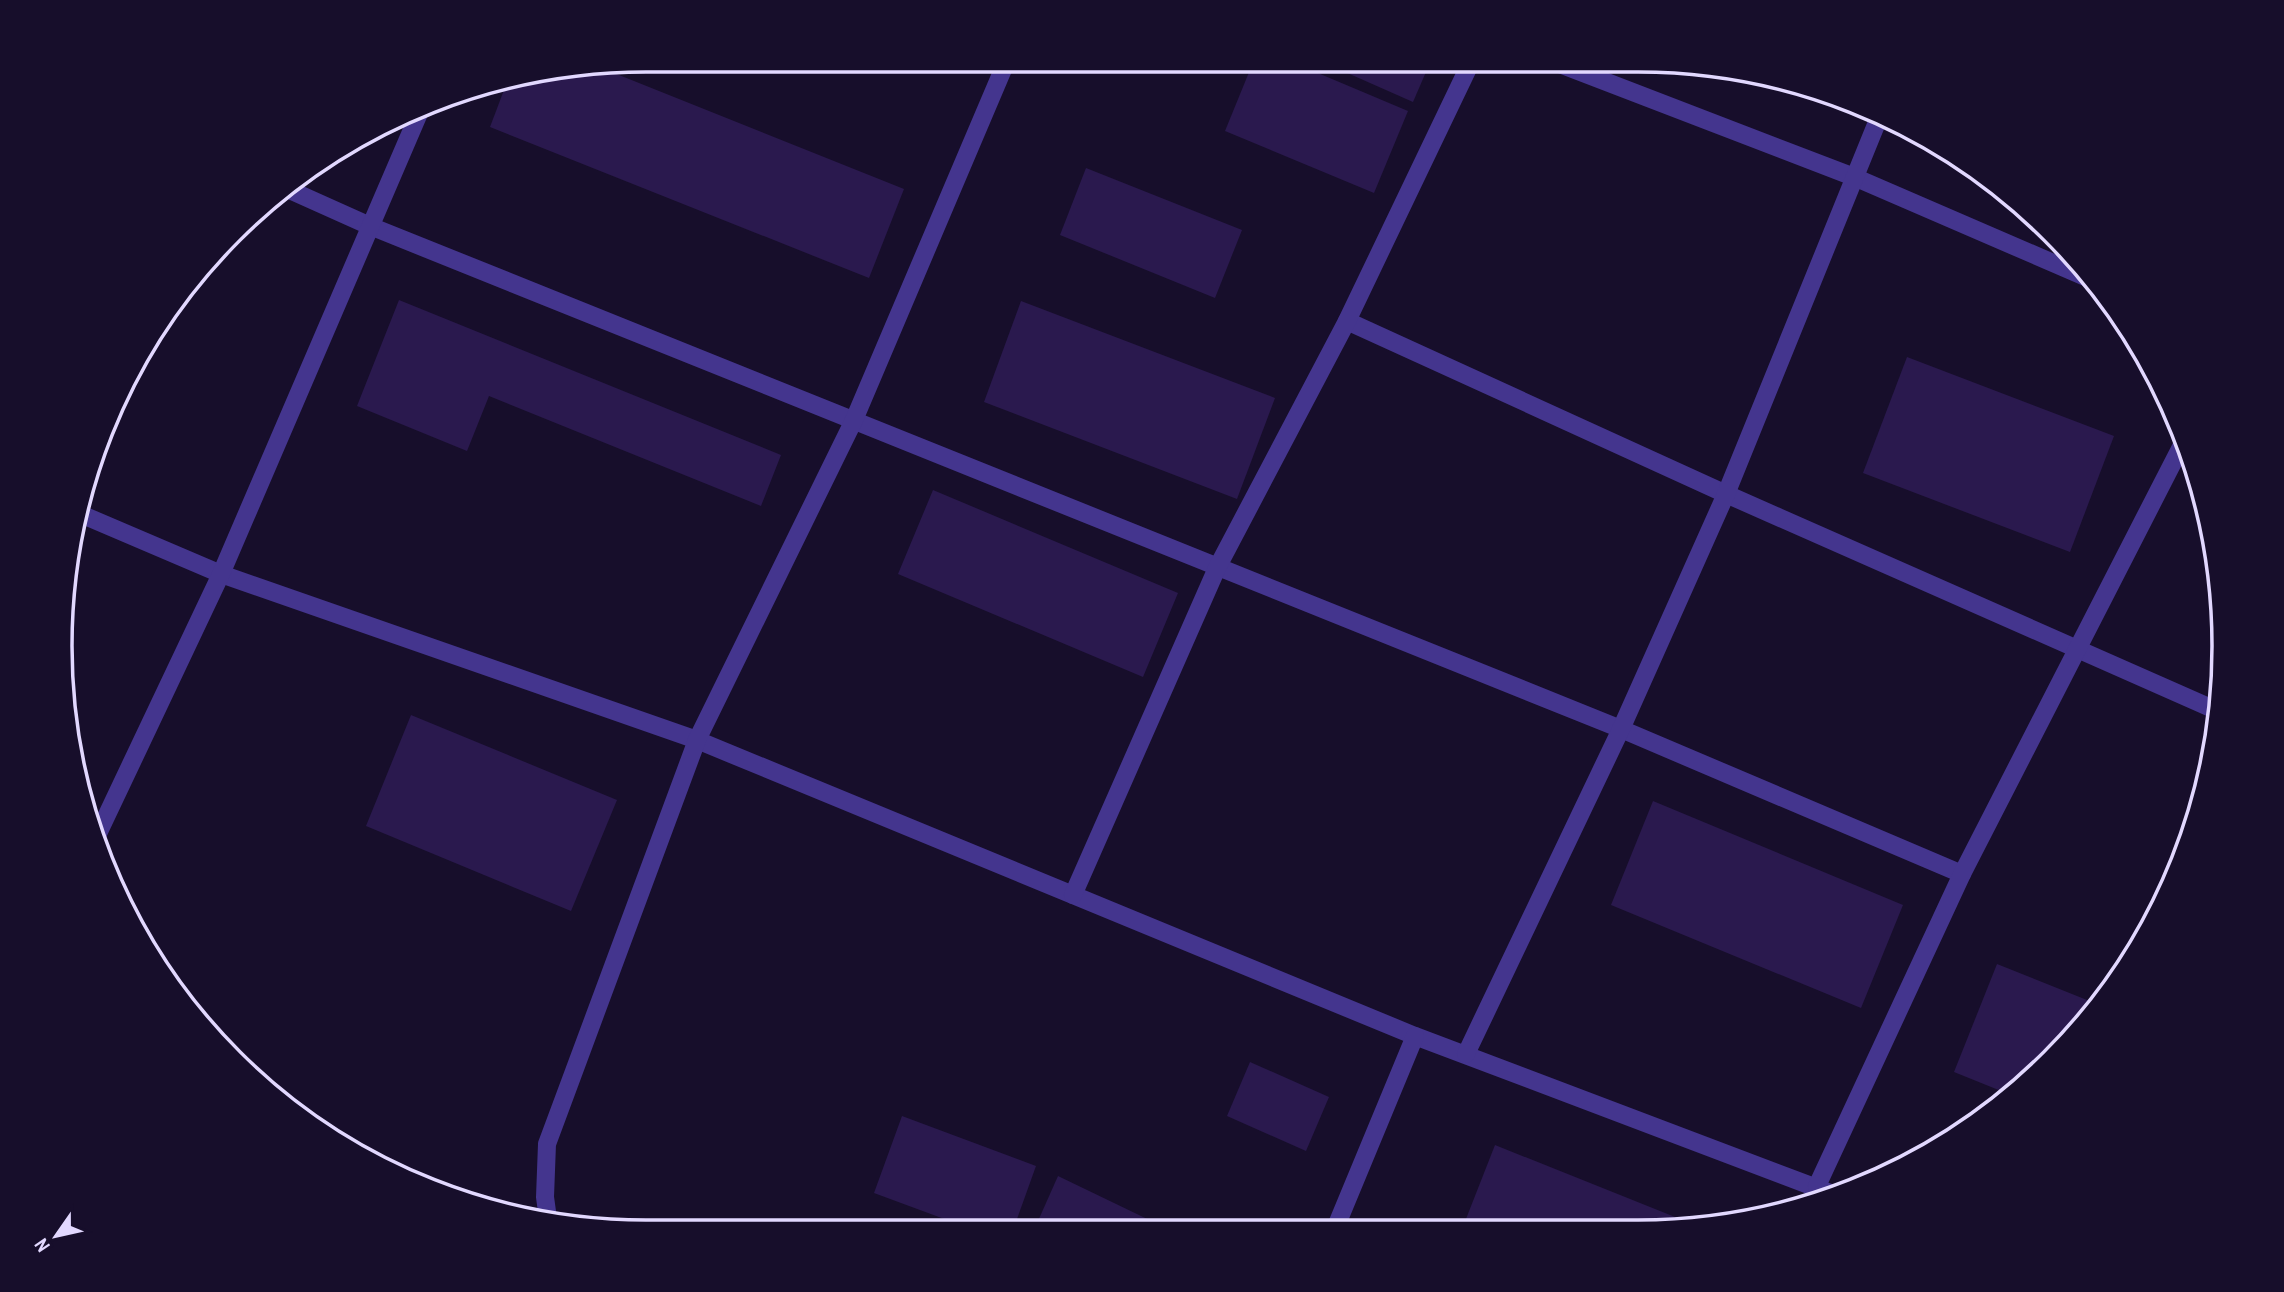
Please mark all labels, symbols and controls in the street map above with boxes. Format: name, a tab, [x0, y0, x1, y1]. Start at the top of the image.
north arrow	[21, 1201, 91, 1271]
text: N	[28, 1234, 56, 1257]

